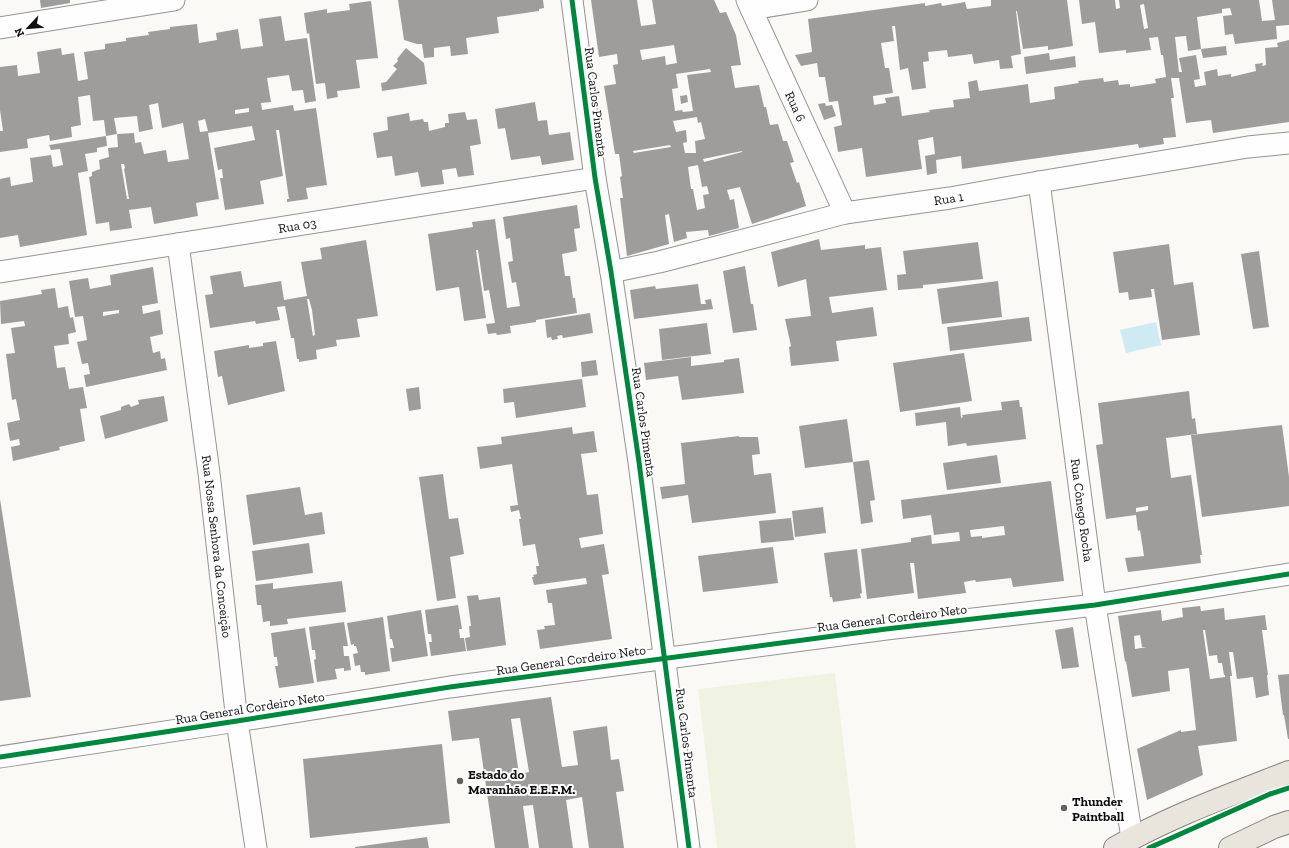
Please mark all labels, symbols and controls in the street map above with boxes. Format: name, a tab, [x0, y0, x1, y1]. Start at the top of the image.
north arrow	[8, 8, 48, 48]
text: N	[12, 25, 27, 39]
street label: Rua Carlos Pimenta	[582, 46, 610, 158]
street label: Rua 6	[783, 89, 809, 124]
street label: Rua 1	[933, 188, 964, 208]
street label: Rua 03	[277, 215, 317, 235]
street label: Rua Carlos Pimenta	[629, 366, 659, 478]
street label: Rua Nossa Senhora da Conceição	[199, 454, 235, 639]
street label: Rua Cônego Rocha	[1068, 458, 1097, 563]
street label: Rua General Cordeiro Neto	[816, 601, 968, 635]
street label: Rua General Cordeiro Neto	[495, 642, 647, 678]
street label: Rua Carlos Pimenta	[673, 687, 701, 799]
street label: Rua General Cordeiro Neto	[174, 689, 326, 727]
place label: Estado do Maranhão E.E.F.M.	[468, 767, 575, 797]
marker: Estado do Maranhão E.E.F.M.	[455, 776, 465, 786]
place label: Thunder Paintball	[1072, 794, 1124, 824]
marker: Thunder Paintball	[1059, 803, 1069, 813]

